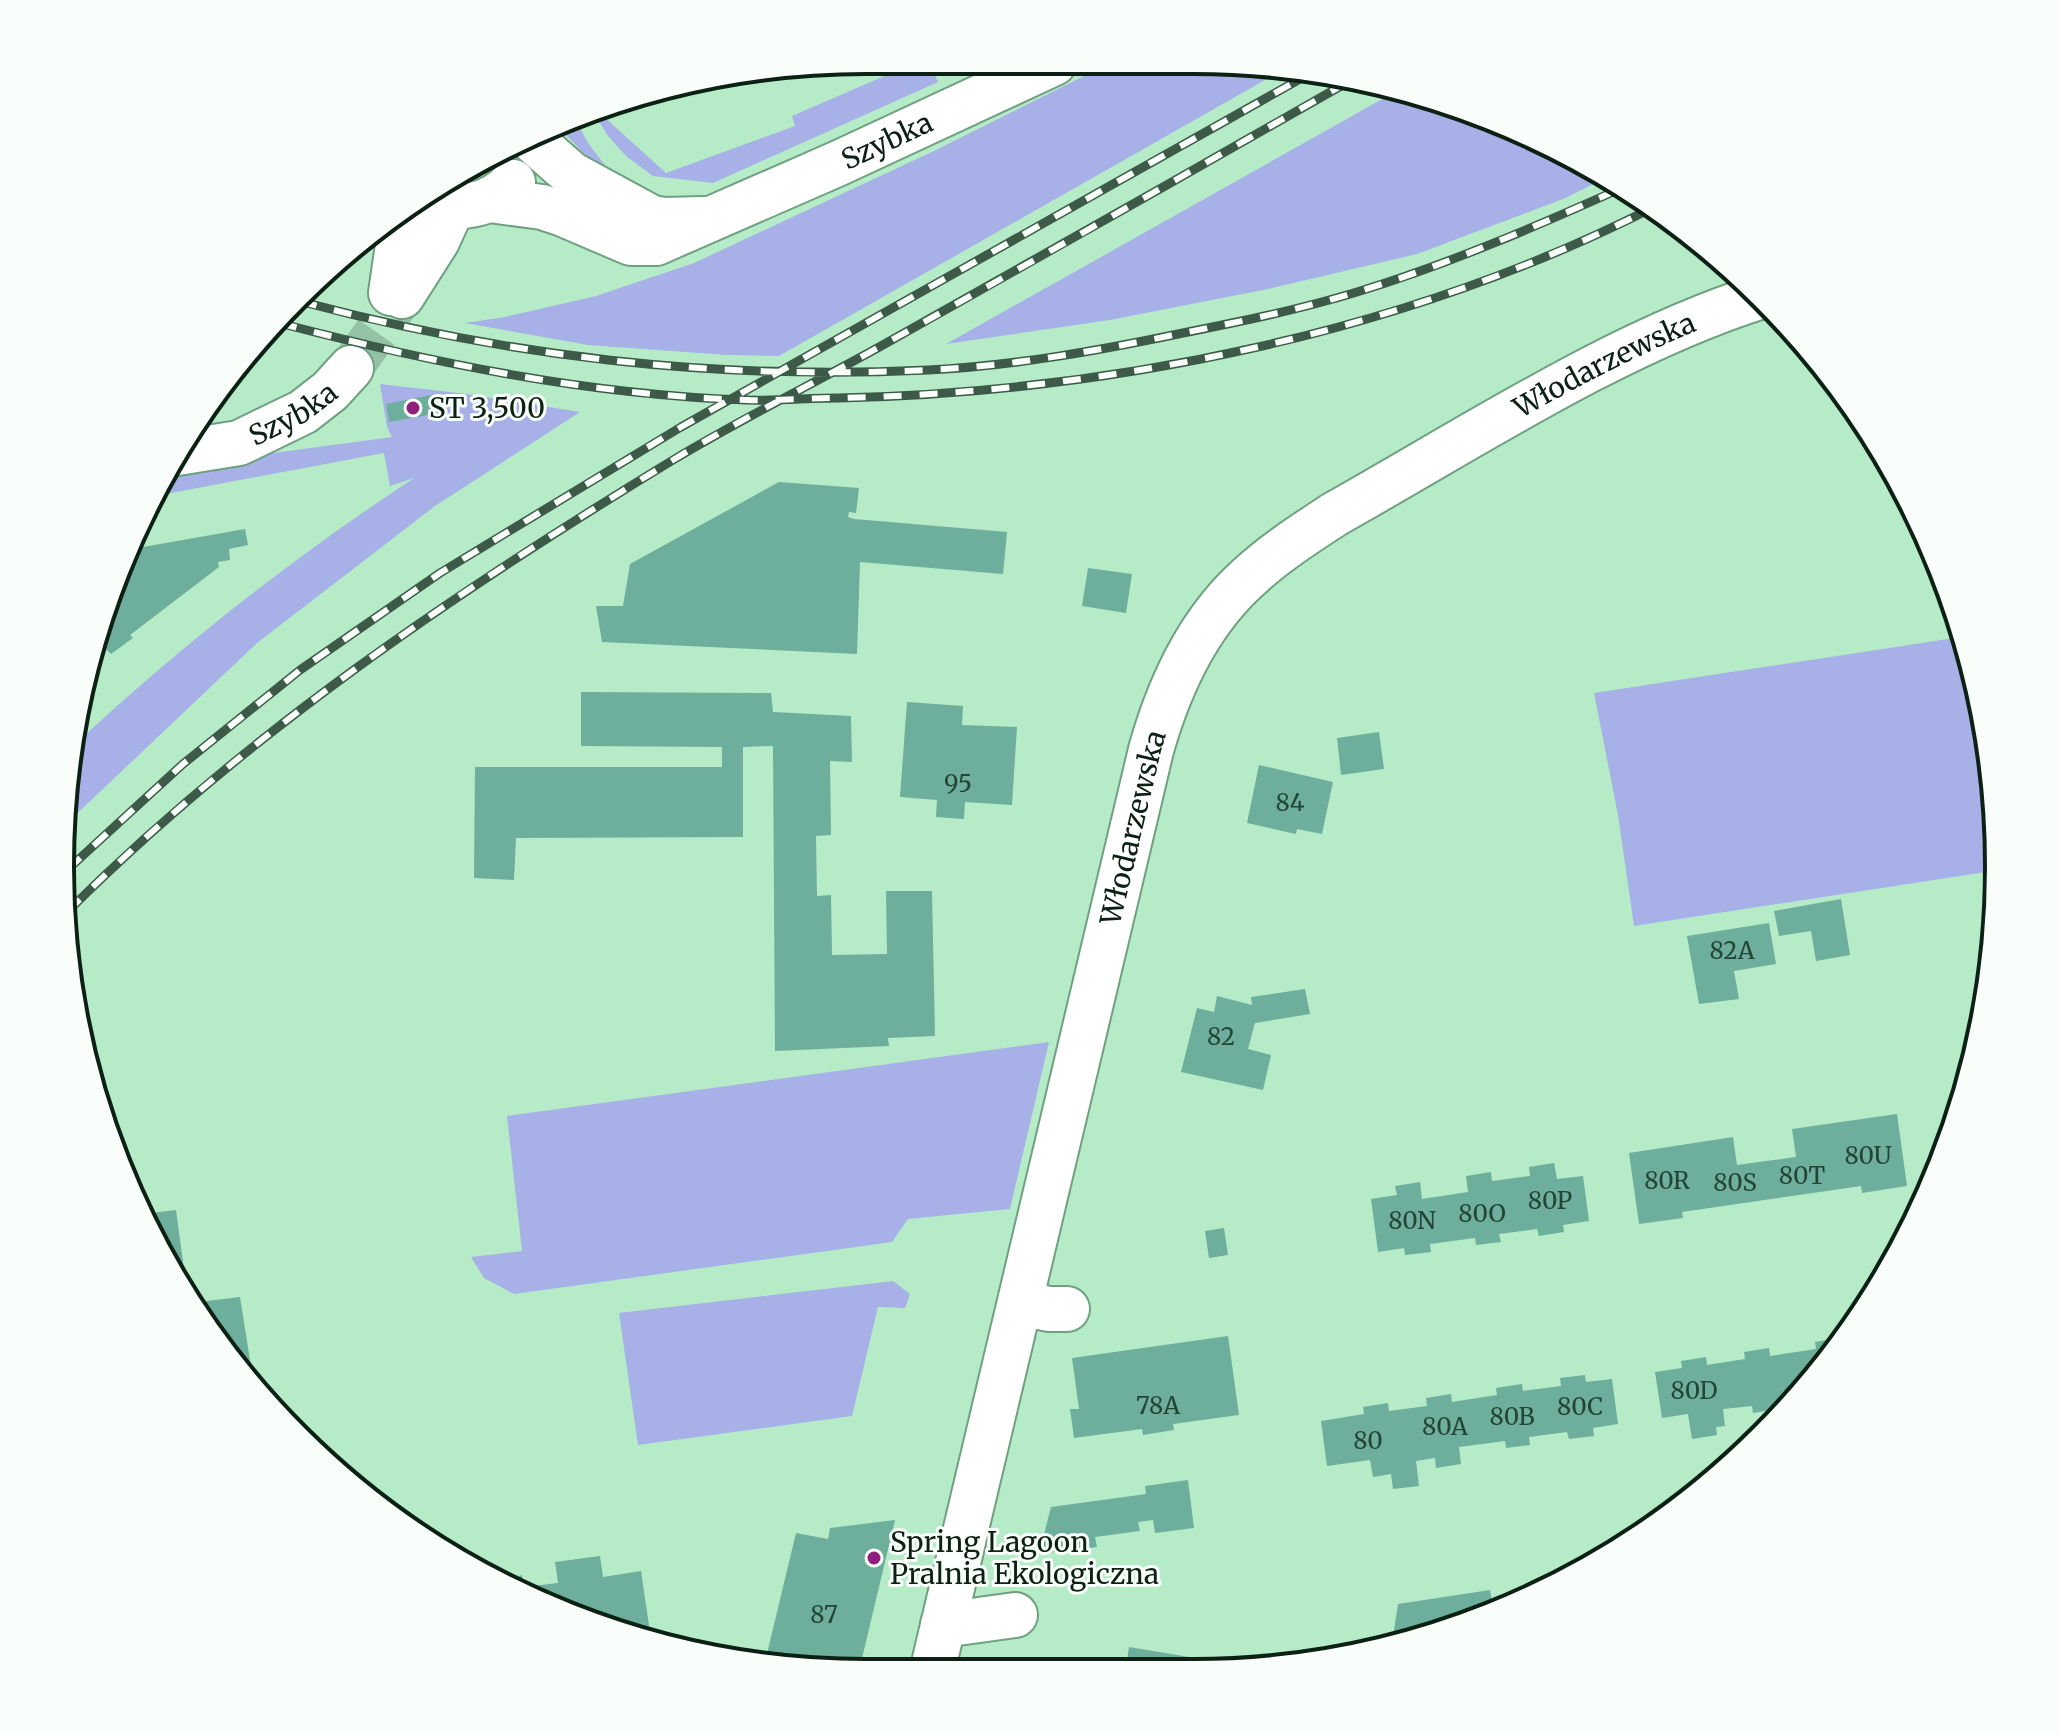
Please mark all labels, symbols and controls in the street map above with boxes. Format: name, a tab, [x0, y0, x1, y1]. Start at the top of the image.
street label: Szybka	[835, 104, 938, 177]
street label: Włodarzewska	[1506, 304, 1701, 426]
street label: Szybka	[243, 374, 344, 454]
place label: ST 3,500	[429, 390, 545, 426]
marker: ST 3,500	[404, 399, 422, 417]
street label: Włodarzewska	[1092, 726, 1174, 930]
house number: 95	[944, 768, 972, 799]
house number: 84	[1276, 787, 1305, 818]
house number: 82A	[1709, 935, 1756, 966]
house number: 82	[1207, 1021, 1235, 1052]
house number: 80U	[1844, 1140, 1892, 1171]
house number: 80T	[1779, 1160, 1826, 1191]
house number: 80R	[1644, 1165, 1690, 1196]
house number: 80S	[1713, 1167, 1757, 1198]
house number: 80P	[1528, 1185, 1572, 1216]
house number: 80O	[1458, 1198, 1506, 1229]
house number: 80N	[1388, 1205, 1436, 1236]
house number: 80D	[1671, 1375, 1717, 1406]
house number: 78A	[1136, 1390, 1181, 1421]
house number: 80C	[1557, 1391, 1603, 1422]
house number: 80B	[1489, 1401, 1535, 1432]
house number: 80A	[1422, 1411, 1469, 1442]
house number: 80	[1353, 1425, 1383, 1456]
place label: Spring Lagoon Pralnia Ekologiczna	[890, 1524, 1159, 1592]
marker: Spring Lagoon Pralnia Ekologiczna	[865, 1549, 883, 1567]
house number: 87	[810, 1599, 838, 1630]

